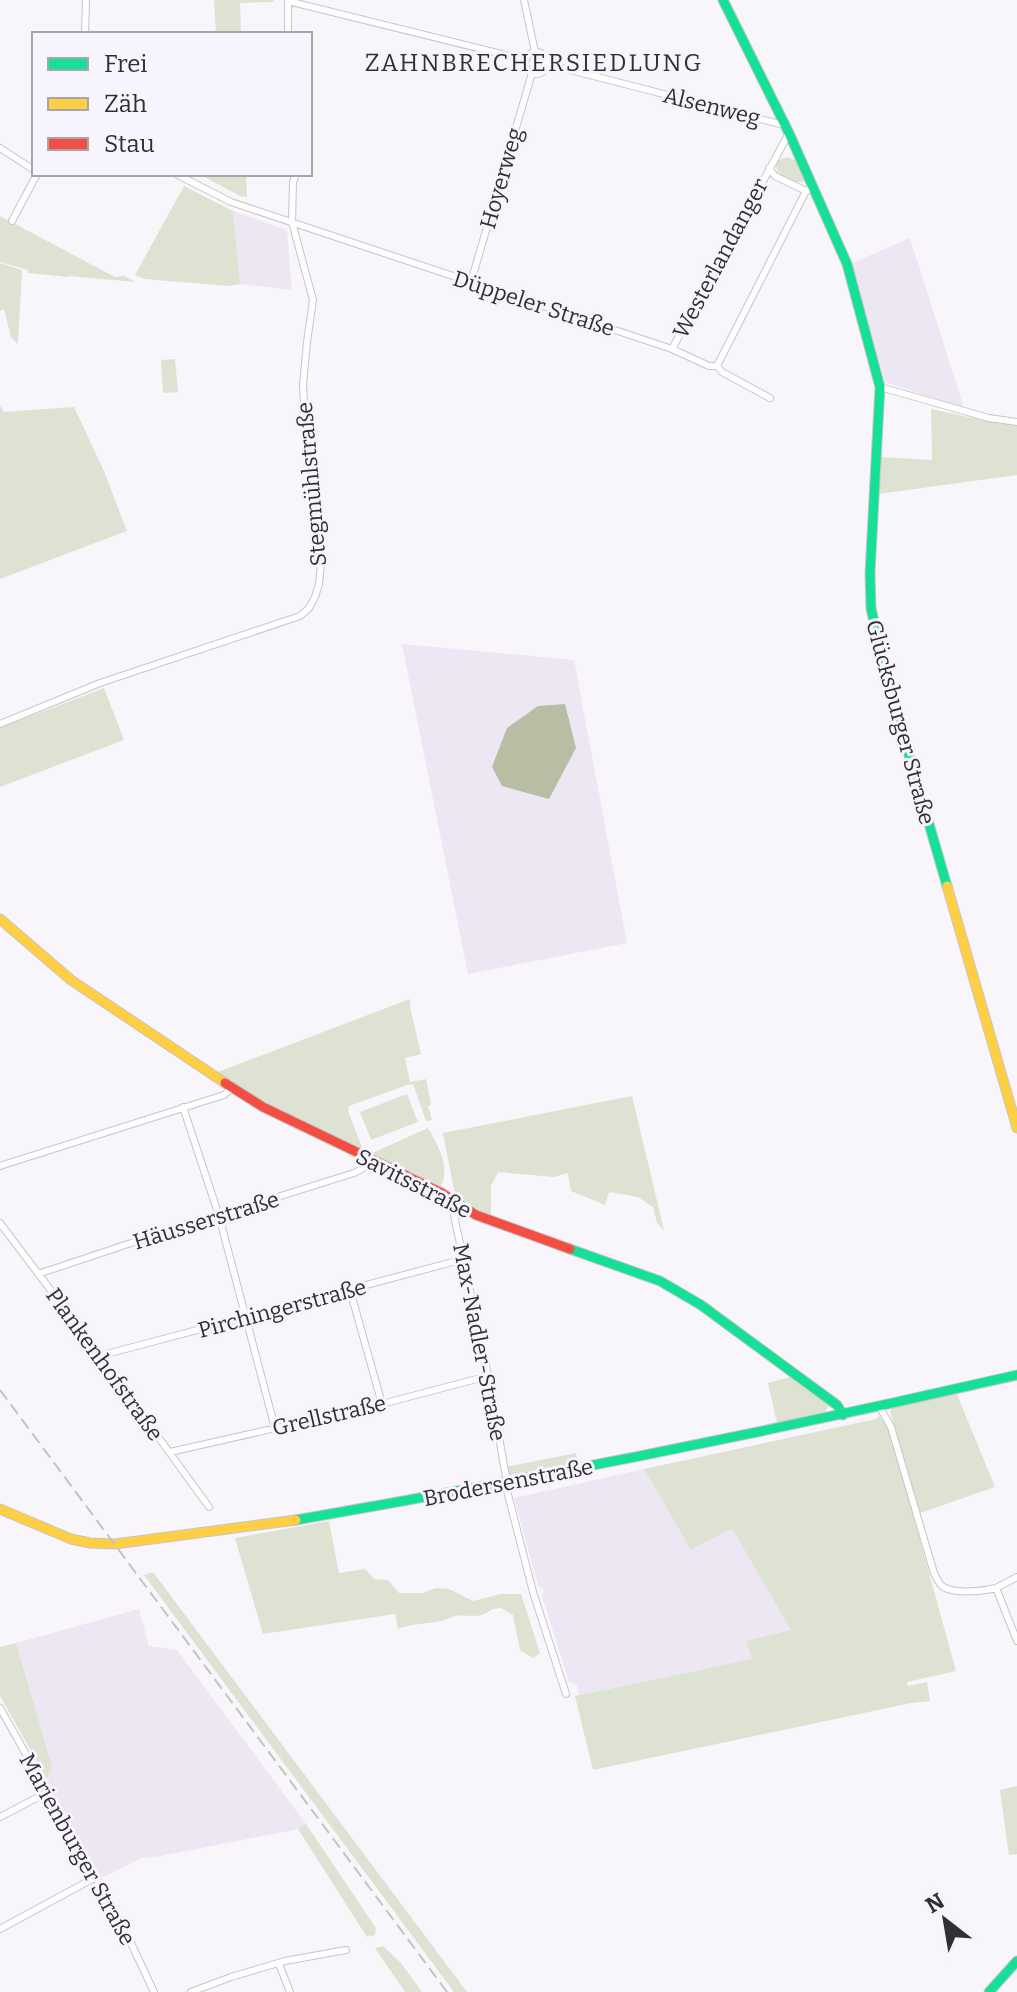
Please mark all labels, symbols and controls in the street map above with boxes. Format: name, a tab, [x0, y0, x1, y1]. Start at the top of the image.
legend	[32, 32, 312, 176]
district label: ZAHNBRECHERSIEDLUNG	[365, 49, 703, 77]
text: Frei	[104, 50, 147, 78]
street label: Alsenweg	[661, 81, 763, 132]
text: Zäh	[104, 90, 147, 118]
street label: Hoyerweg	[474, 124, 529, 232]
text: Stau	[104, 130, 155, 158]
street label: Westerlandanger	[667, 174, 774, 343]
street label: Düppeler Straße	[450, 265, 618, 342]
street label: Stegmühlstraße	[291, 401, 332, 567]
street label: Glücksburger Straße	[860, 617, 941, 828]
street label: Savitsstraße	[351, 1143, 476, 1224]
street label: Häusserstraße	[130, 1185, 282, 1255]
street label: Max-Nadler-Straße	[447, 1241, 512, 1443]
street label: Pirchingerstraße	[195, 1273, 369, 1344]
street label: Plankenhofstraße	[40, 1283, 169, 1446]
street label: Grellstraße	[270, 1389, 389, 1442]
street label: Brodersenstraße	[421, 1453, 595, 1512]
street label: Marienburger Straße	[14, 1749, 142, 1950]
north arrow	[905, 1880, 985, 1960]
text: N	[921, 1887, 949, 1919]

